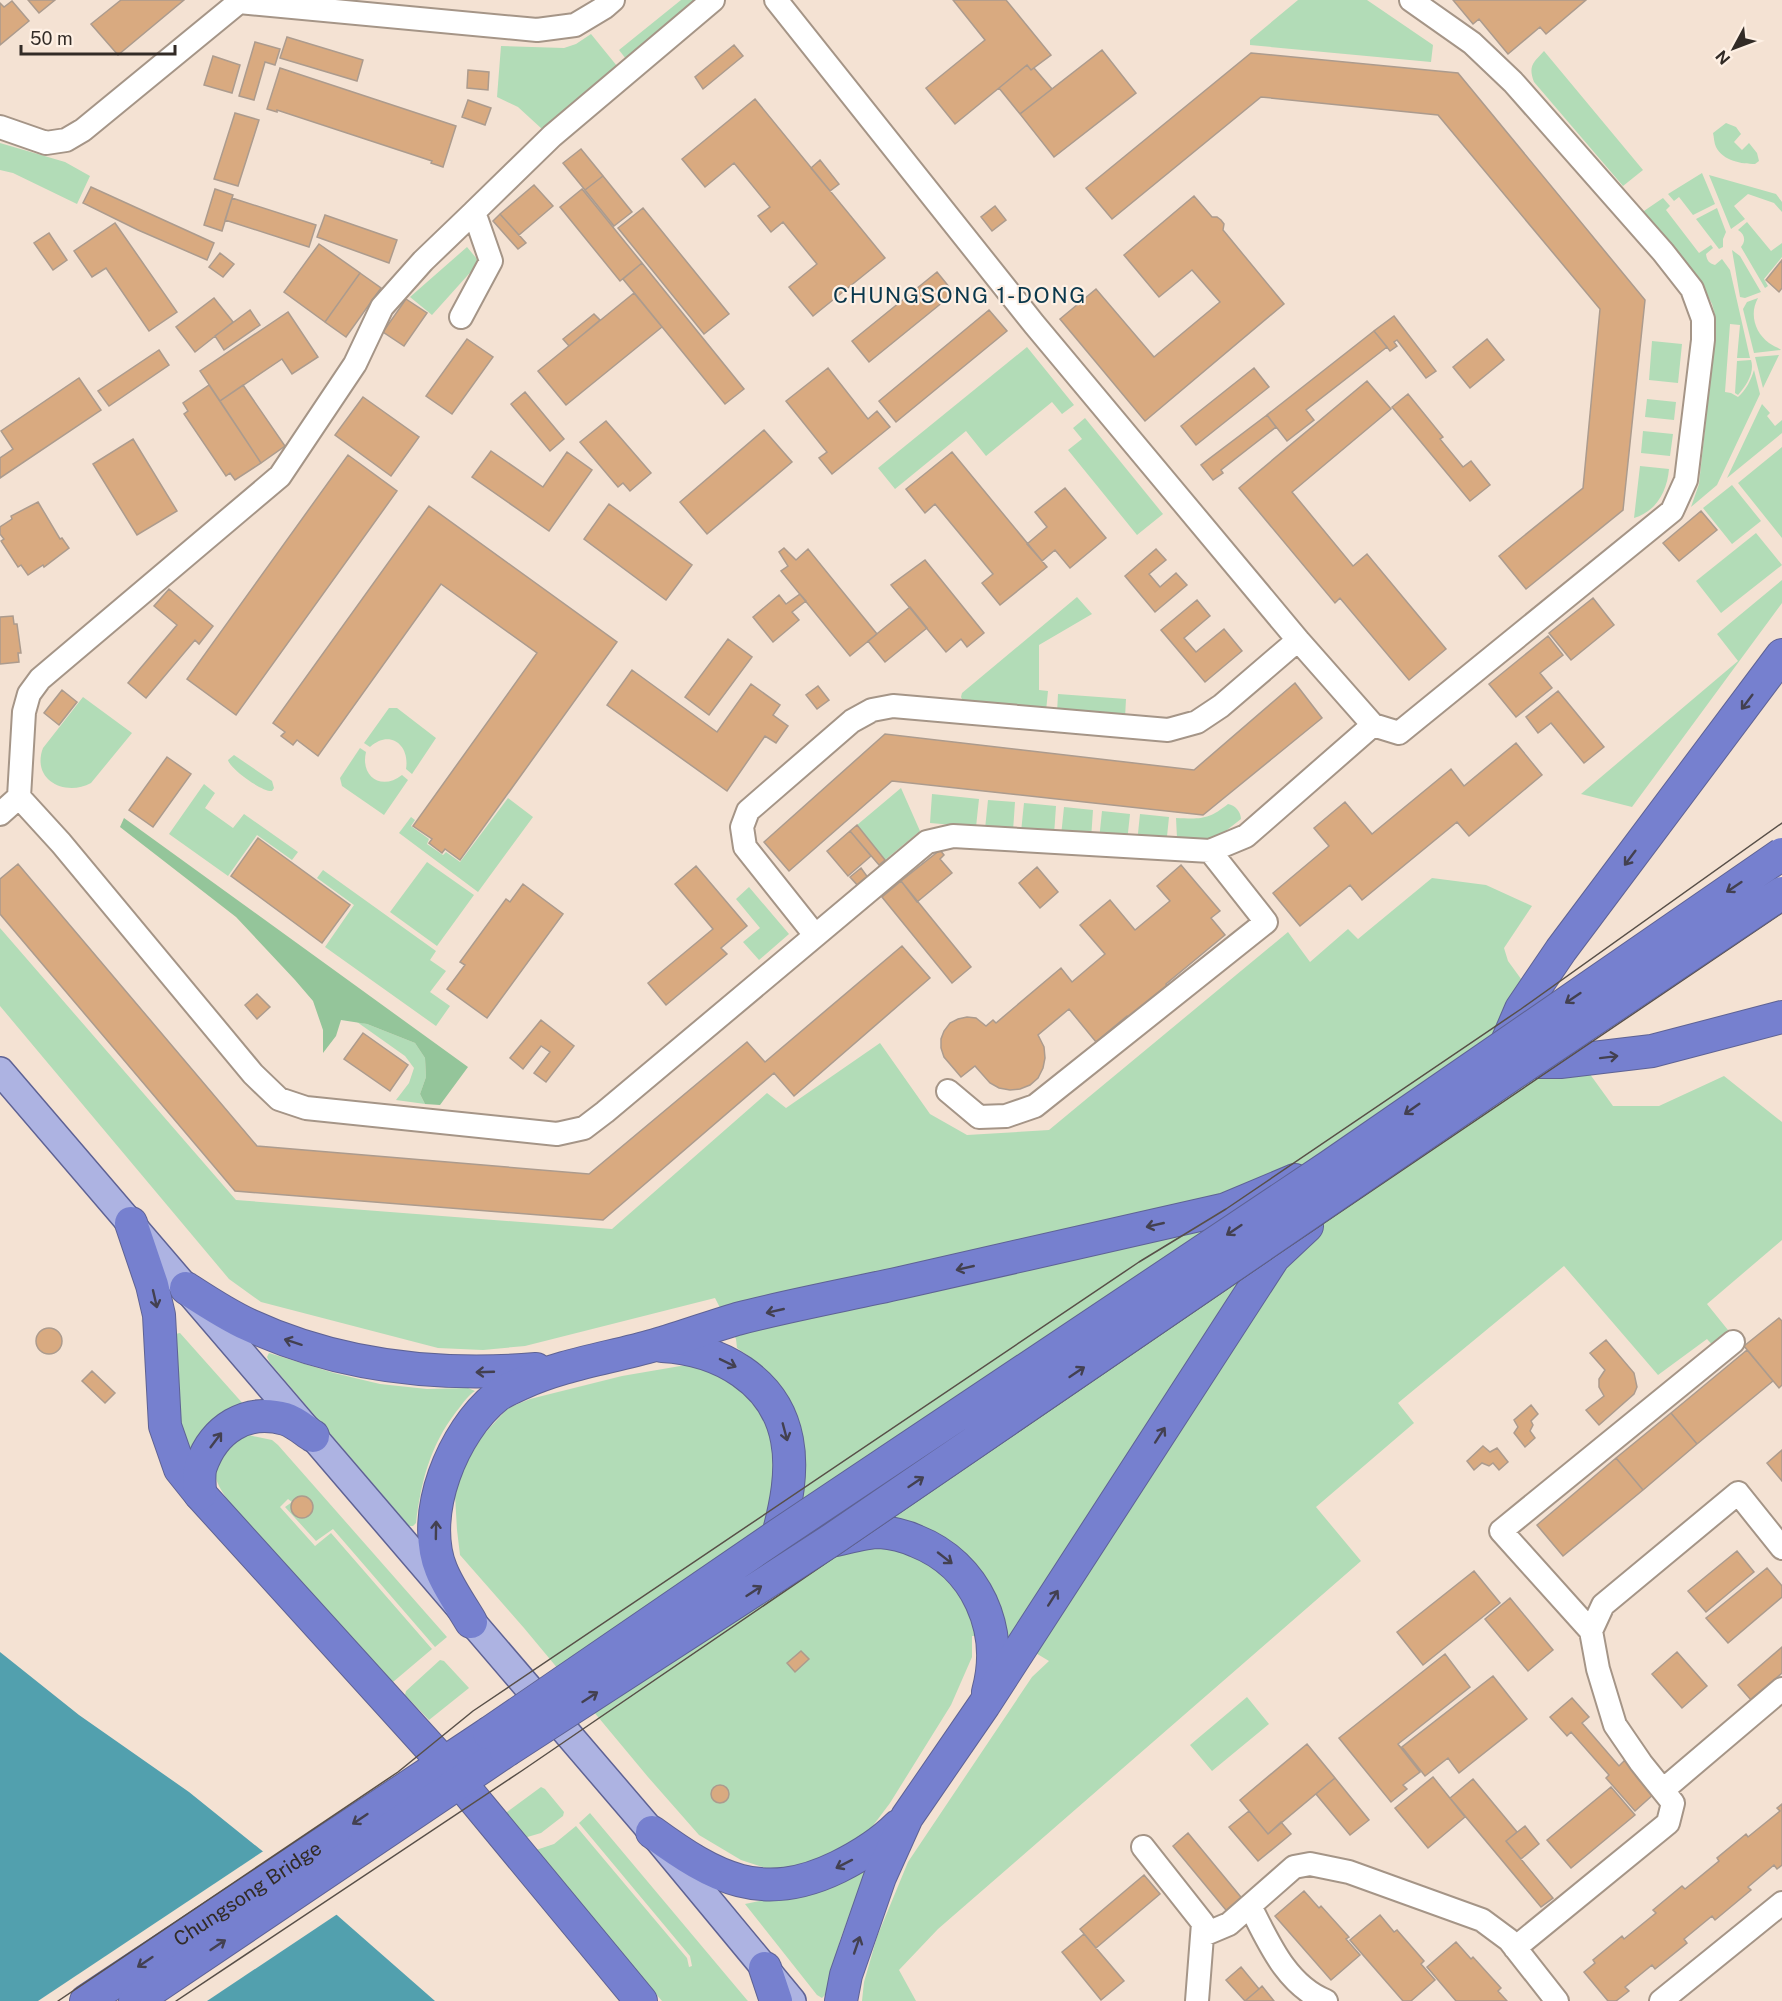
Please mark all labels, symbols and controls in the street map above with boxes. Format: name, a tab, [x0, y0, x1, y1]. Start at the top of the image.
scale bar	[21, 18, 176, 56]
north arrow	[1704, 18, 1764, 78]
text: 50 m	[30, 28, 73, 49]
text: N	[1712, 47, 1734, 68]
district label: CHUNGSONG 1-DONG	[833, 282, 1087, 308]
one-way arrow	[1741, 693, 1753, 709]
one-way arrow	[1624, 849, 1636, 865]
one-way arrow	[1726, 881, 1742, 893]
one-way arrow	[1565, 992, 1582, 1004]
one-way arrow	[1598, 1051, 1618, 1062]
one-way arrow	[1405, 1103, 1421, 1115]
one-way arrow	[1146, 1220, 1166, 1231]
one-way arrow	[1226, 1224, 1243, 1236]
one-way arrow	[956, 1263, 975, 1274]
one-way arrow	[150, 1288, 161, 1308]
one-way arrow	[766, 1306, 785, 1317]
one-way arrow	[284, 1336, 303, 1347]
one-way arrow	[718, 1358, 736, 1370]
one-way arrow	[1068, 1366, 1084, 1378]
one-way arrow	[475, 1367, 495, 1378]
one-way arrow	[780, 1423, 791, 1442]
one-way arrow	[1154, 1427, 1166, 1444]
one-way arrow	[210, 1433, 222, 1449]
one-way arrow	[907, 1476, 923, 1488]
one-way arrow	[430, 1520, 442, 1540]
one-way arrow	[937, 1551, 953, 1564]
one-way arrow	[745, 1584, 762, 1597]
one-way arrow	[1047, 1590, 1059, 1607]
one-way arrow	[581, 1690, 598, 1702]
one-way arrow	[352, 1813, 369, 1825]
street label: Chungsong Bridge	[169, 1836, 326, 1951]
one-way arrow	[835, 1858, 853, 1870]
one-way arrow	[852, 1936, 863, 1955]
one-way arrow	[210, 1939, 226, 1951]
one-way arrow	[137, 1956, 154, 1968]

